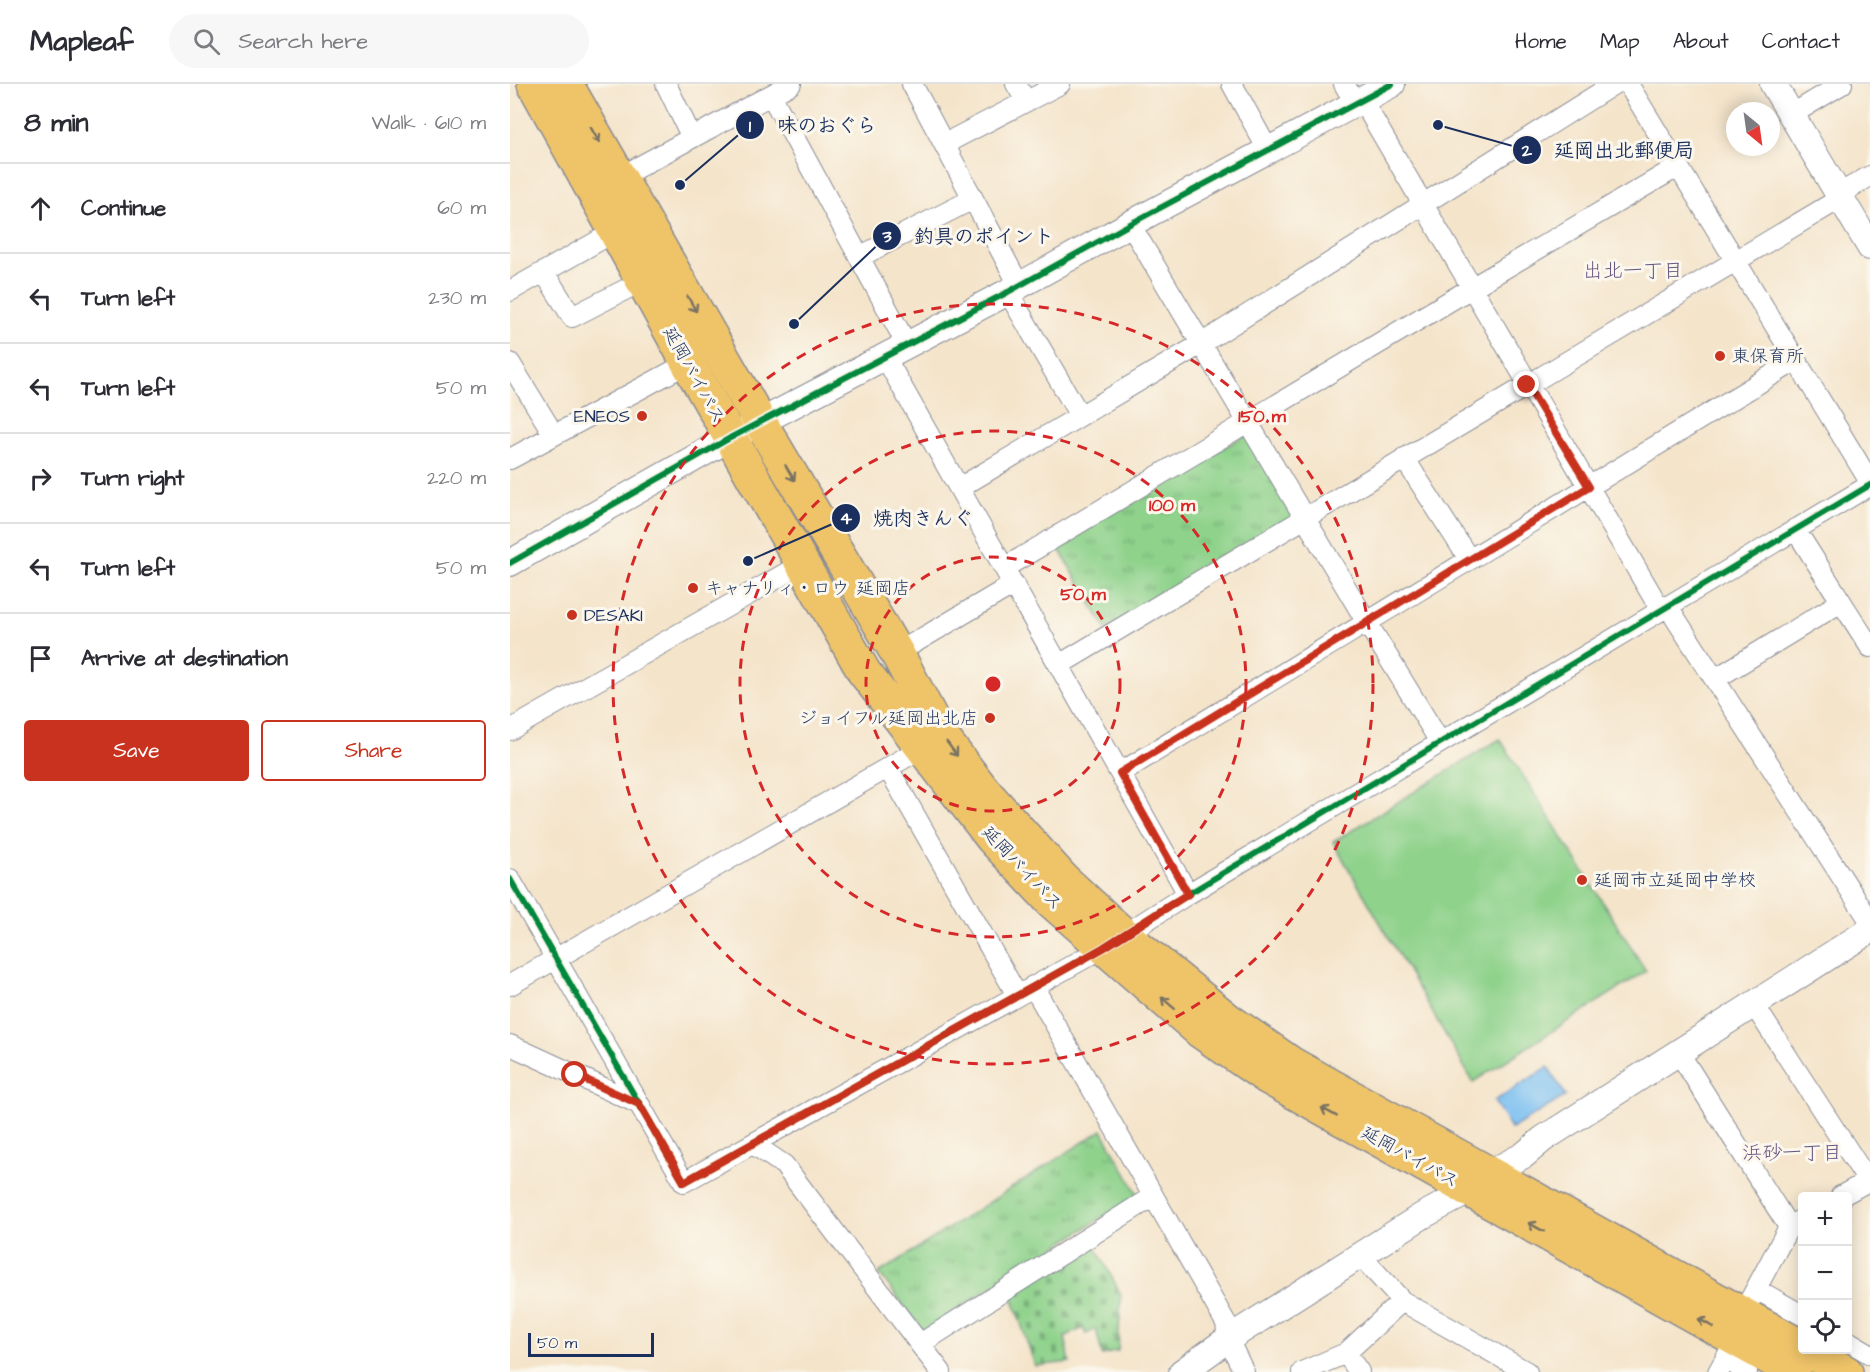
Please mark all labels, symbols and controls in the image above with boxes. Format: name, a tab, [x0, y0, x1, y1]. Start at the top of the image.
search box	[169, 14, 589, 68]
text: Mapleaf	[30, 22, 133, 61]
icon: search	[190, 25, 223, 58]
text: Search here	[238, 26, 368, 57]
text: Home	[1515, 27, 1567, 56]
text: Map	[1600, 27, 1640, 56]
text: About	[1673, 27, 1729, 56]
text: Contact	[1762, 27, 1840, 56]
north arrow	[1726, 102, 1780, 156]
text: 8 min	[24, 105, 88, 141]
callout: 味のおぐら	[735, 106, 889, 144]
text: Walk · 610 m	[371, 109, 486, 137]
text: 味のおぐら	[777, 112, 877, 140]
text: 1	[749, 114, 752, 139]
one-way arrow	[590, 126, 602, 143]
callout: 延岡出北郵便局	[1512, 131, 1706, 169]
text: 延岡出北郵便局	[1554, 137, 1694, 165]
text: 2	[1521, 138, 1533, 163]
icon: ahead	[24, 192, 57, 225]
text: Continue	[81, 193, 166, 224]
text: 60 m	[437, 194, 486, 222]
callout: 釣具のポイント	[872, 217, 1066, 255]
text: 釣具のポイント	[914, 223, 1054, 251]
text: 3	[881, 224, 892, 249]
district label: 出北一丁目	[1583, 257, 1683, 285]
icon: left	[24, 282, 57, 315]
text: Turn left	[81, 283, 175, 314]
text: 230 m	[428, 284, 486, 312]
one-way arrow	[686, 295, 698, 312]
street label: 延岡バイパス	[657, 322, 731, 428]
place label: 東保育所	[1732, 344, 1804, 369]
marker: 東保育所	[1713, 349, 1727, 363]
route end	[1513, 371, 1539, 397]
icon: left	[24, 372, 57, 405]
text: Turn left	[81, 373, 175, 404]
text: 50 m	[436, 374, 486, 402]
place label: ENEOS	[574, 404, 630, 429]
text: 150 m	[1238, 404, 1287, 429]
marker: ENEOS	[635, 409, 649, 423]
icon: right	[24, 462, 57, 495]
text: Turn right	[81, 463, 184, 494]
text: 220 m	[427, 464, 486, 492]
one-way arrow	[784, 464, 796, 481]
text: 100 m	[1149, 493, 1196, 518]
callout: 焼肉きんぐ	[831, 499, 985, 537]
text: 焼肉きんぐ	[873, 505, 973, 533]
text: 4	[840, 506, 853, 531]
icon: left	[24, 552, 57, 585]
text: Turn left	[81, 553, 175, 584]
text: 50 m	[436, 554, 486, 582]
place label: キャナリィ・ロウ 延岡店	[705, 576, 910, 601]
marker: キャナリィ・ロウ 延岡店	[686, 581, 700, 595]
text: 50 m	[1060, 582, 1107, 607]
place label: DESAKI	[584, 603, 643, 628]
marker: DESAKI	[565, 608, 579, 622]
icon: arrive	[24, 642, 57, 675]
text: Arrive at destination	[81, 643, 288, 674]
centre of rings	[983, 674, 1003, 694]
place label: ジョイフル延岡出北店	[799, 706, 978, 731]
marker: ジョイフル延岡出北店	[983, 711, 997, 725]
button: Save	[24, 720, 249, 781]
button: Share	[261, 720, 486, 781]
one-way arrow	[946, 741, 959, 757]
street label: 延岡バイパス	[976, 820, 1068, 916]
place label: 延岡市立延岡中学校	[1594, 868, 1756, 893]
marker: 延岡市立延岡中学校	[1575, 873, 1589, 887]
one-way arrow	[1160, 997, 1176, 1010]
route start	[561, 1061, 587, 1087]
one-way arrow	[1321, 1106, 1338, 1118]
street label: 延岡バイパス	[1357, 1120, 1463, 1194]
district label: 浜砂一丁目	[1742, 1139, 1842, 1167]
map controls	[1798, 1192, 1852, 1354]
button: +	[1798, 1192, 1852, 1246]
one-way arrow	[1528, 1221, 1545, 1233]
button: −	[1798, 1246, 1852, 1300]
button: locate	[1798, 1300, 1852, 1354]
one-way arrow	[1698, 1317, 1715, 1329]
scale bar	[528, 1330, 654, 1358]
text: 50 m	[537, 1332, 577, 1354]

